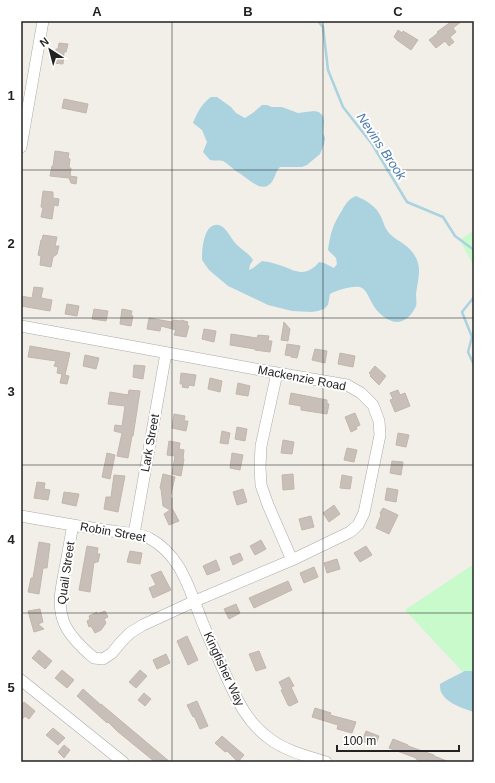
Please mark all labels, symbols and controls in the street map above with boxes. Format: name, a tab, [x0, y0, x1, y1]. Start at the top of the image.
text: A	[92, 4, 102, 19]
text: B	[243, 4, 253, 19]
text: C	[393, 4, 403, 19]
north arrow	[30, 30, 70, 70]
text: N	[37, 35, 51, 49]
text: 1	[7, 88, 15, 103]
water label: Nevins Brook	[354, 110, 410, 184]
text: 2	[7, 236, 15, 251]
street label: Mackenzie Road	[257, 363, 347, 393]
text: 3	[7, 384, 15, 399]
street label: Lark Street	[138, 412, 162, 473]
street label: Robin Street	[79, 519, 148, 545]
text: 4	[7, 532, 15, 547]
street label: Quail Street	[55, 540, 77, 605]
street label: Kingfisher Way	[201, 630, 247, 708]
text: 5	[7, 680, 15, 695]
scale bar	[337, 727, 459, 753]
text: 100 m	[343, 734, 376, 748]

